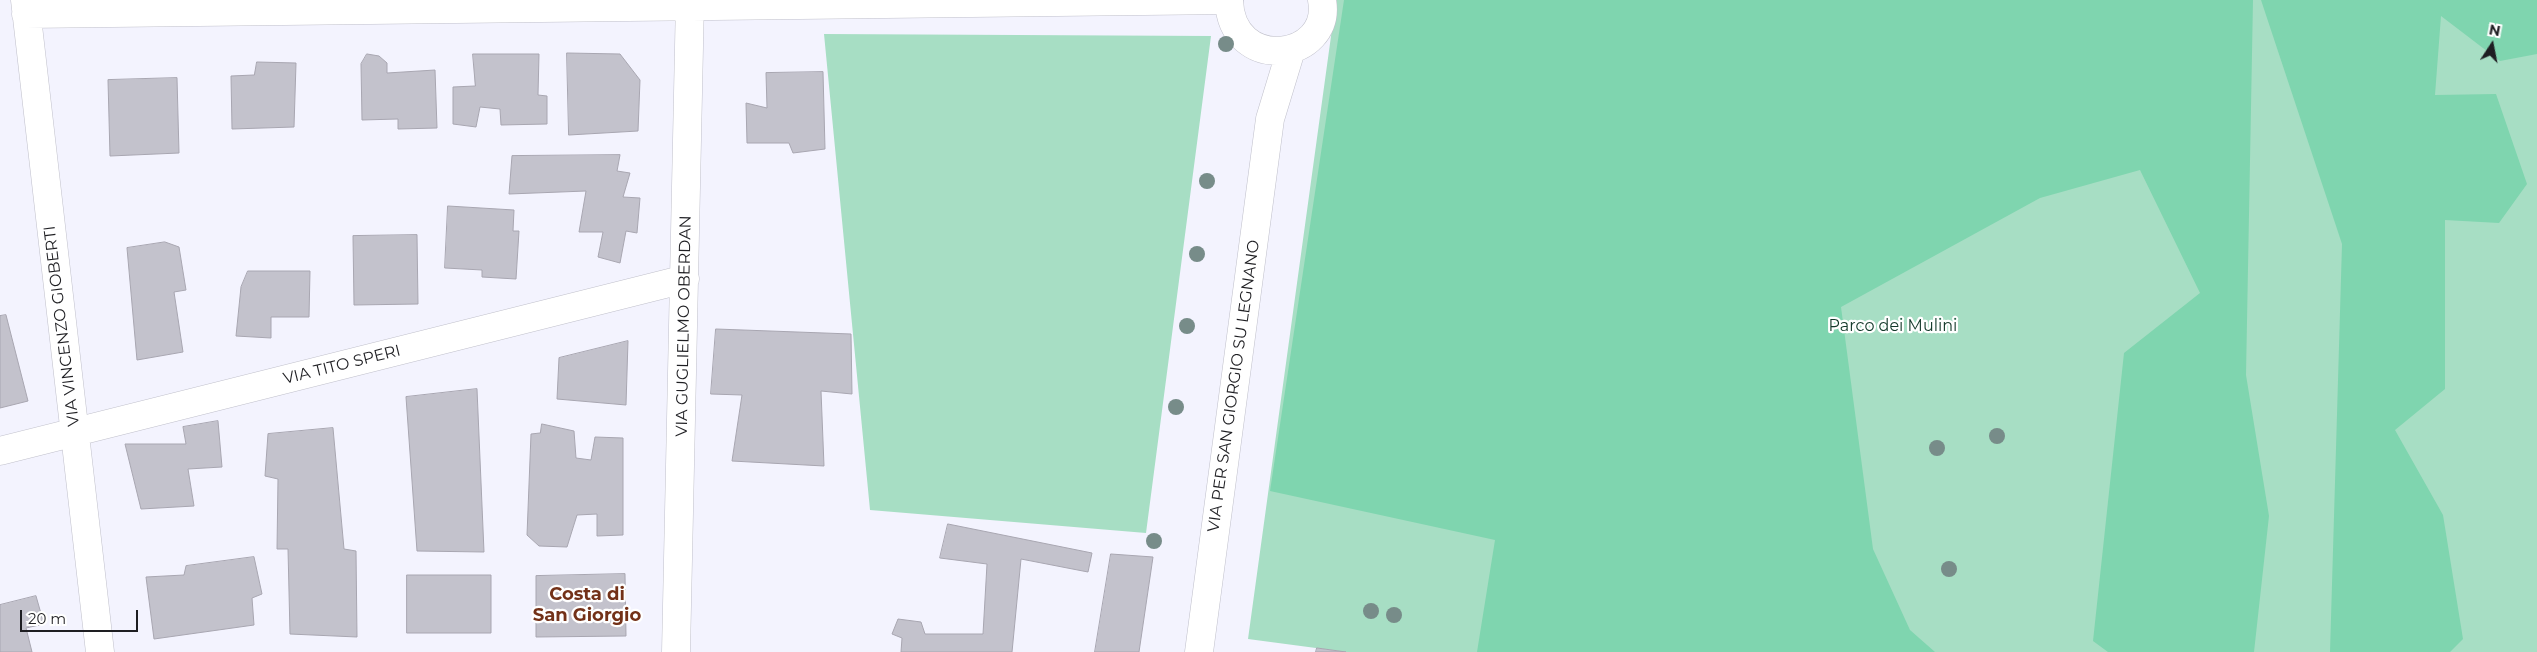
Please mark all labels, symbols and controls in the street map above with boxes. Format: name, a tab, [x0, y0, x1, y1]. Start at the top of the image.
north arrow	[2467, 20, 2517, 70]
text: N	[2488, 20, 2502, 40]
street label: VIA GUGLIELMO OBERDAN	[672, 215, 696, 437]
street label: VIA VINCENZO GIOBERTI	[40, 225, 84, 427]
street label: VIA PER SAN GIORGIO SU LEGNANO	[1204, 239, 1264, 533]
park label: Parco dei Mulini	[1829, 316, 1957, 336]
street label: VIA TITO SPERI	[281, 341, 403, 389]
district label: Costa di San Giorgio	[533, 584, 641, 626]
scale bar	[22, 600, 140, 632]
text: 20 m	[28, 609, 66, 628]

